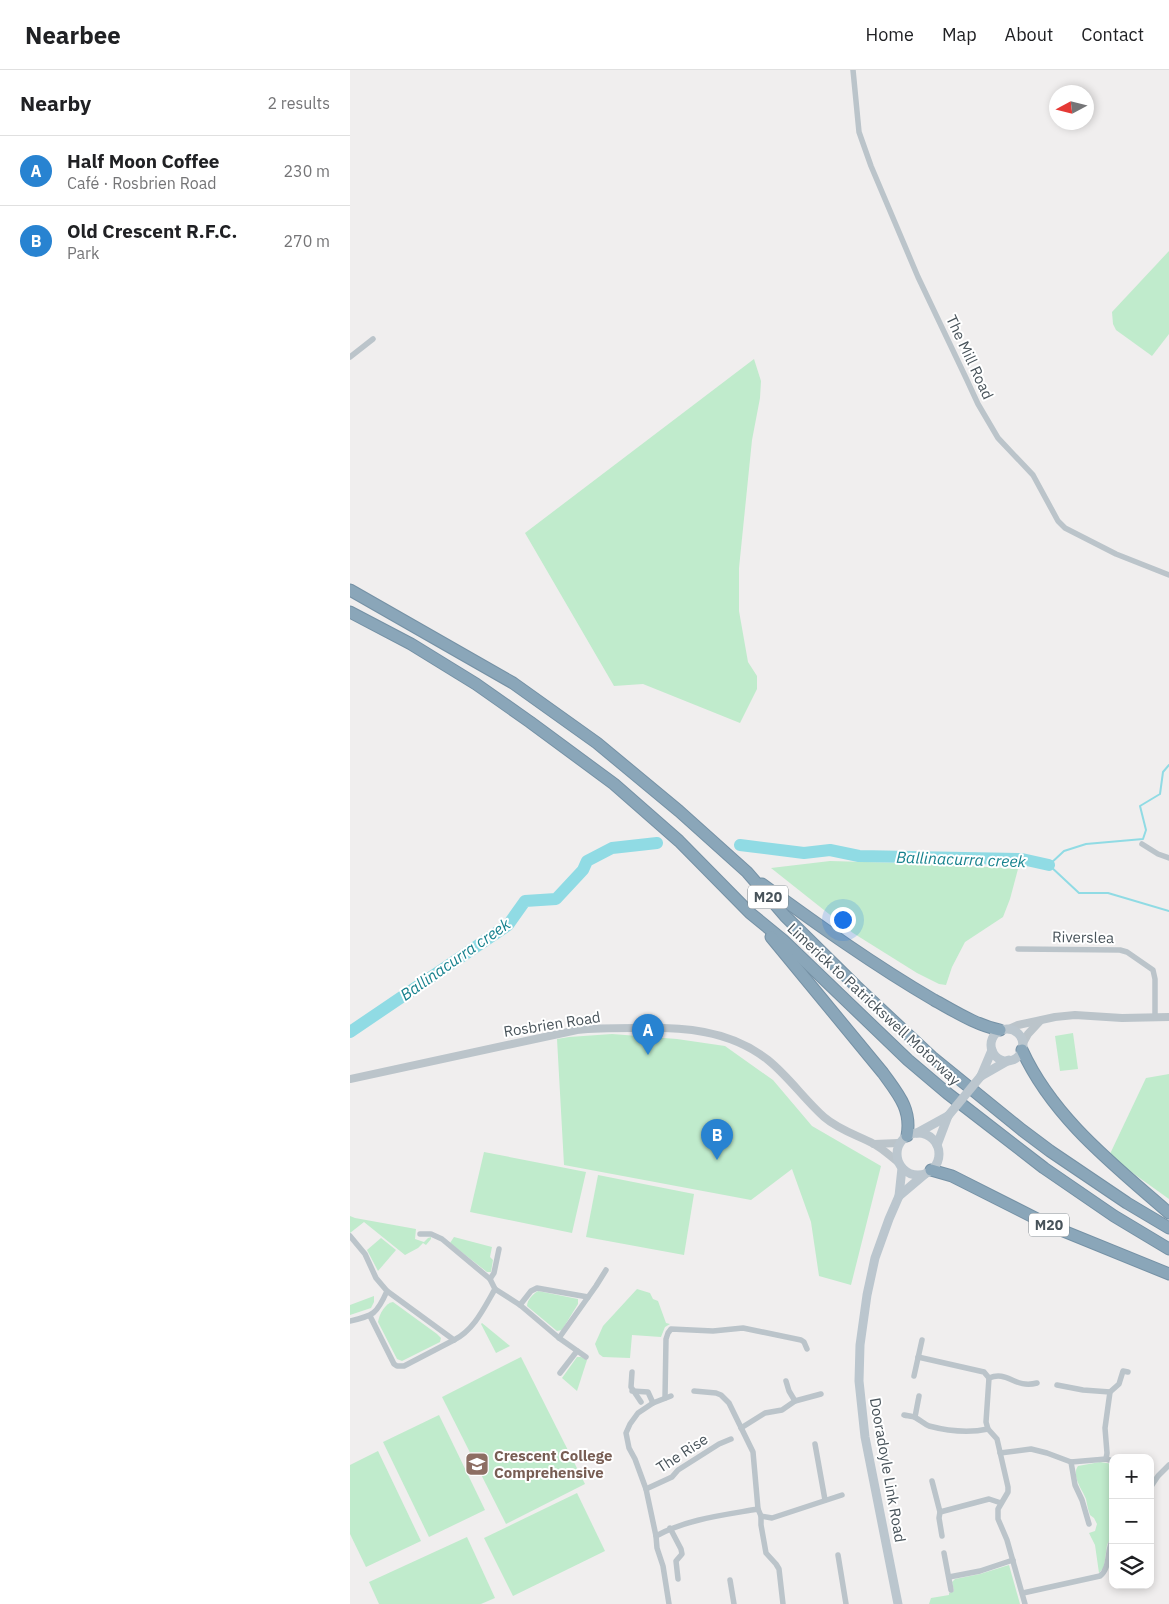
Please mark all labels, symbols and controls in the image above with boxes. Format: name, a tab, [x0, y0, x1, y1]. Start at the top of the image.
text: Nearbee	[25, 19, 121, 51]
text: Home	[866, 23, 914, 46]
text: Map	[942, 23, 977, 46]
text: About	[1005, 23, 1053, 46]
text: Contact	[1081, 23, 1144, 46]
north arrow	[1049, 85, 1094, 130]
text: Nearby	[20, 89, 91, 117]
text: 2 results	[267, 93, 330, 113]
text: Half Moon Coffee	[67, 149, 220, 173]
text: A	[31, 161, 41, 181]
text: 230 m	[283, 161, 330, 181]
text: Café · Rosbrien Road	[67, 173, 217, 193]
text: Old Crescent R.F.C.	[67, 219, 237, 243]
text: B	[31, 231, 41, 251]
text: 270 m	[283, 231, 330, 251]
text: Park	[67, 243, 99, 263]
street label: The Mill Road	[942, 312, 998, 402]
water label: Ballinacurra creek	[896, 847, 1027, 871]
road number: M20	[748, 886, 788, 909]
your location	[830, 907, 856, 933]
water label: Ballinacurra creek	[396, 913, 514, 1004]
street label: Limerick to Patrickswell Motorway	[783, 919, 965, 1090]
street label: Riverslea	[1052, 927, 1114, 947]
street label: Rosbrien Road	[502, 1007, 602, 1041]
pin: A	[632, 1014, 664, 1055]
pin: B	[701, 1119, 733, 1160]
road number: M20	[1029, 1214, 1069, 1236]
street label: Dooradoyle Link Road	[866, 1396, 910, 1544]
street label: The Rise	[653, 1429, 711, 1477]
place label: Crescent College Comprehensive	[494, 1446, 612, 1482]
school or university icon: Crescent College Comprehensive	[464, 1451, 490, 1477]
map controls	[1109, 1454, 1154, 1589]
button: +	[1109, 1454, 1154, 1499]
button: −	[1109, 1499, 1154, 1544]
button: layers	[1109, 1544, 1154, 1589]

